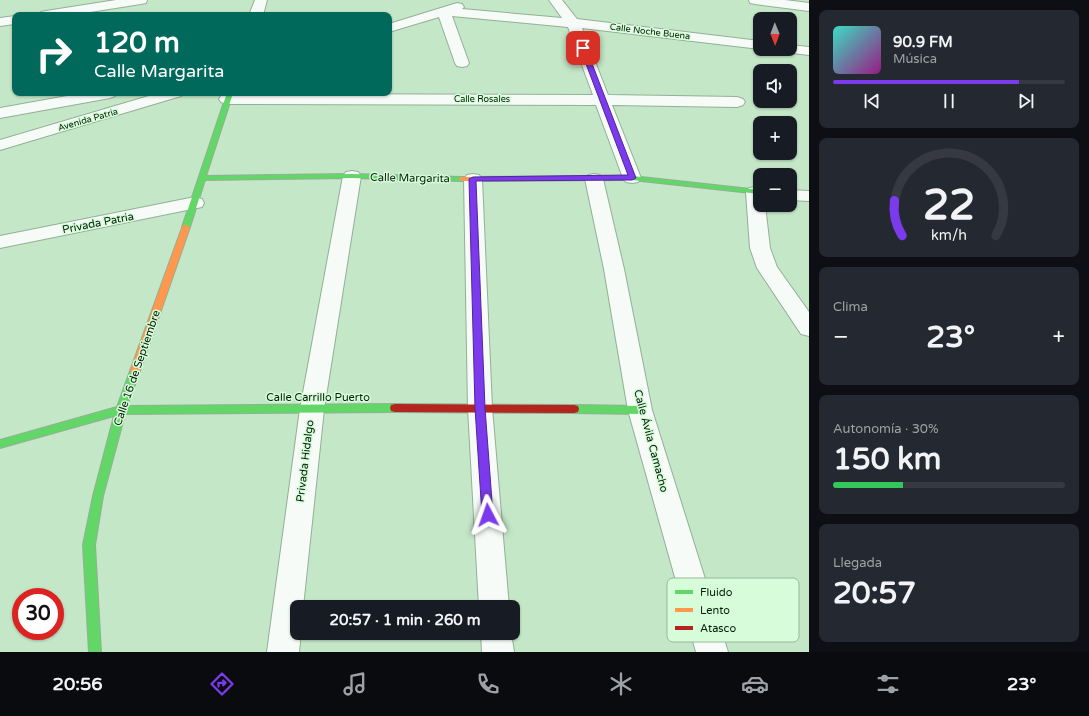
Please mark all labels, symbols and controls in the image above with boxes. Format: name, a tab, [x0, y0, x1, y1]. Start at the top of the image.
north arrow	[753, 12, 797, 56]
map controls	[753, 12, 797, 212]
street label: Calle Noche Buena	[609, 22, 691, 42]
text: 120 m	[94, 26, 180, 60]
icon: right	[28, 28, 80, 80]
pin	[566, 31, 600, 65]
text: 90.9 FM	[893, 33, 953, 51]
icon: arrive	[572, 37, 594, 59]
text: Música	[893, 51, 937, 67]
text: Calle Margarita	[94, 60, 224, 82]
button: sound	[753, 64, 797, 108]
icon: previous	[861, 90, 883, 112]
icon: pause	[938, 90, 960, 112]
icon: next	[1015, 90, 1037, 112]
street label: Calle Rosales	[454, 94, 510, 105]
street label: Avenida Patria	[57, 106, 119, 134]
button: +	[753, 116, 797, 160]
button: −	[753, 168, 797, 212]
street label: Calle Margarita	[370, 171, 450, 185]
text: 22	[923, 180, 975, 230]
street label: Privada Patria	[61, 210, 135, 236]
text: km/h	[931, 226, 967, 243]
text: Clima	[833, 299, 868, 315]
street label: Calle 16 de Septiembre	[111, 308, 163, 428]
text: 23°	[926, 319, 975, 356]
text: −	[833, 324, 849, 350]
text: +	[1053, 324, 1065, 350]
street label: Calle Ávila Camacho	[631, 388, 672, 494]
street label: Calle Carrillo Puerto	[266, 391, 370, 404]
street label: Privada Hidalgo	[294, 419, 317, 503]
text: Autonomía · 30%	[833, 421, 939, 437]
text: 150 km	[833, 441, 941, 478]
position arrow	[467, 494, 509, 536]
text: Llegada	[833, 555, 882, 571]
text: 20:57	[833, 575, 916, 612]
legend	[667, 578, 799, 642]
text: Fluido	[700, 586, 733, 599]
speed limit sign: 30	[12, 588, 64, 640]
text: Lento	[700, 604, 730, 617]
text: 20:57 · 1 min · 260 m	[330, 611, 480, 629]
text: Atasco	[700, 622, 736, 635]
icon: directions	[208, 670, 236, 698]
icon: music	[341, 670, 369, 698]
icon: phone	[474, 670, 502, 698]
icon: climate	[607, 670, 635, 698]
icon: car	[741, 670, 769, 698]
icon: filters	[874, 670, 902, 698]
text: 20:56	[53, 673, 103, 695]
text: 23°	[1007, 673, 1036, 695]

